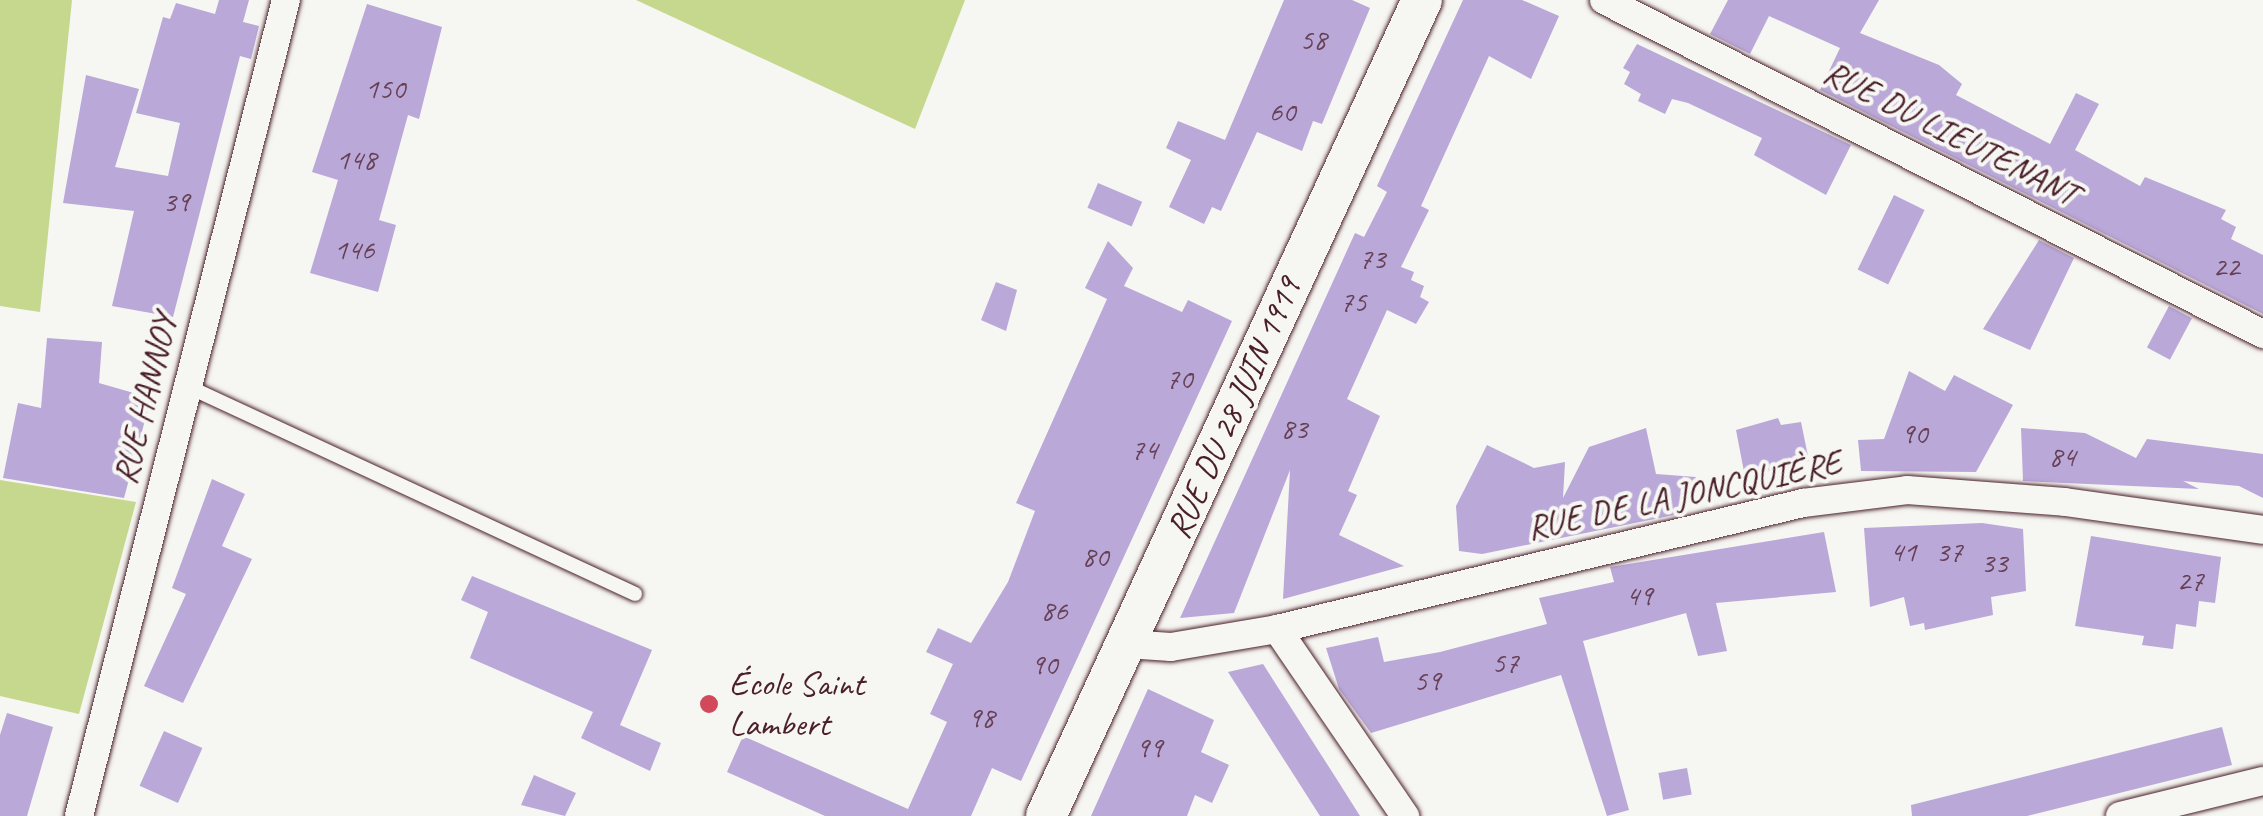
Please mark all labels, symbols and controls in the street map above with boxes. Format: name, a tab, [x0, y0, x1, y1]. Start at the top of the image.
house number: 58	[1300, 21, 1326, 57]
street label: RUE DU LIEUTENANT	[1816, 50, 2086, 216]
house number: 150	[365, 70, 405, 106]
house number: 60	[1269, 93, 1295, 129]
house number: 148	[336, 141, 376, 177]
house number: 39	[163, 183, 189, 219]
house number: 146	[334, 231, 374, 267]
house number: 73	[1359, 240, 1385, 276]
house number: 22	[2213, 248, 2239, 284]
street label: RUE DU 28 JUIN 1919	[1158, 271, 1310, 545]
house number: 75	[1340, 283, 1366, 319]
street label: RUE HANNOY	[104, 310, 186, 488]
house number: 70	[1166, 360, 1192, 396]
house number: 83	[1281, 410, 1307, 446]
house number: 90	[1901, 415, 1927, 451]
house number: 74	[1131, 431, 1157, 467]
house number: 84	[2049, 438, 2075, 474]
street label: RUE DE LA JONCQUIÈRE	[1523, 441, 1845, 549]
house number: 41	[1890, 533, 1916, 569]
house number: 37	[1936, 533, 1962, 569]
house number: 80	[1082, 538, 1108, 574]
house number: 33	[1981, 544, 2007, 580]
house number: 27	[2177, 562, 2203, 598]
house number: 49	[1626, 577, 1652, 613]
house number: 86	[1041, 592, 1067, 628]
house number: 57	[1492, 644, 1518, 680]
house number: 90	[1031, 646, 1057, 682]
house number: 59	[1414, 662, 1440, 698]
place label: École Saint Lambert	[729, 663, 865, 745]
marker: École Saint Lambert	[698, 693, 720, 715]
house number: 98	[968, 699, 994, 735]
house number: 99	[1136, 729, 1162, 765]

